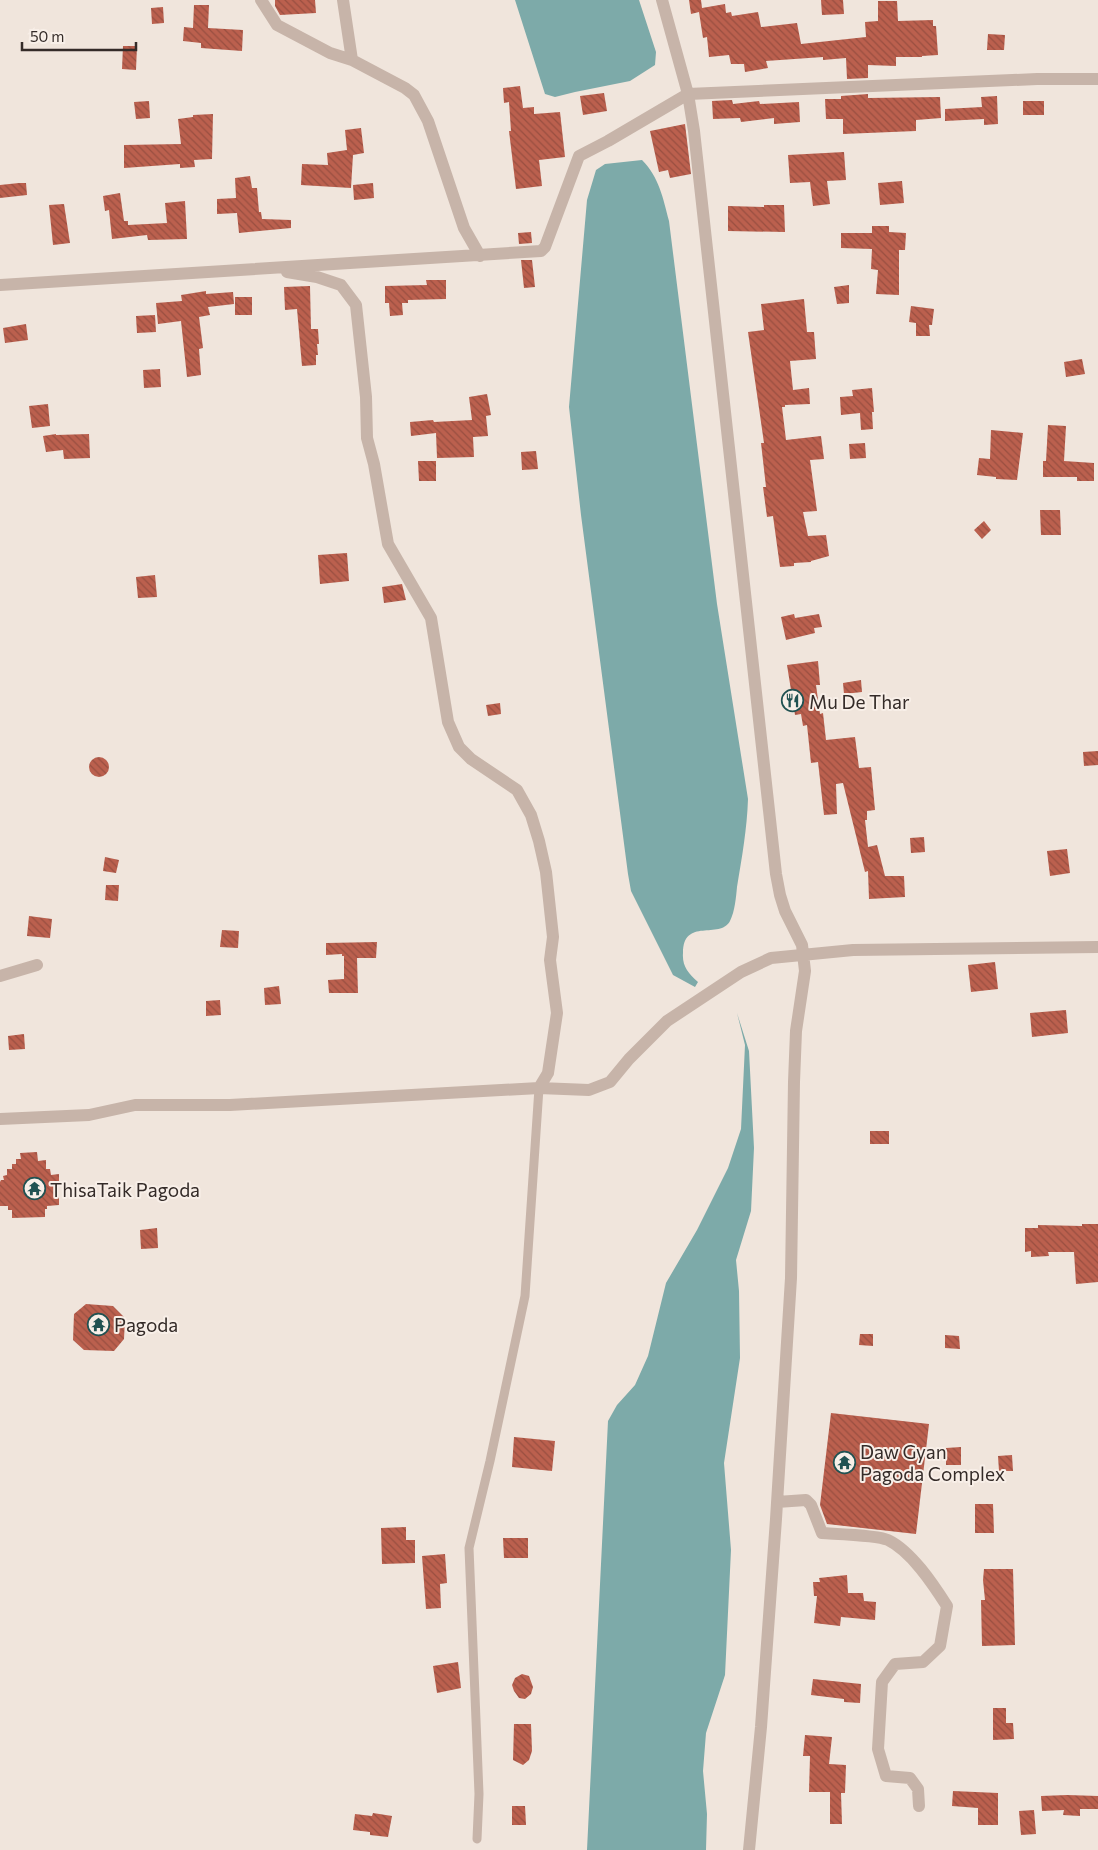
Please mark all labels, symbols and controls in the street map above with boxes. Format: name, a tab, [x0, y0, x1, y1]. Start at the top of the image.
scale bar	[22, 20, 136, 52]
text: 50 m	[30, 27, 64, 45]
restaurant icon: Mu De Thar	[781, 689, 805, 713]
place label: Mu De Thar	[809, 690, 910, 713]
temple icon: ThisaTaik Pagoda	[22, 1177, 46, 1201]
place label: ThisaTaik Pagoda	[50, 1178, 200, 1201]
temple icon: Pagoda	[86, 1312, 110, 1336]
place label: Pagoda	[114, 1313, 178, 1336]
place label: Daw Gyan Pagoda Complex	[860, 1440, 1005, 1485]
temple icon: Daw Gyan Pagoda Complex	[832, 1450, 856, 1474]

